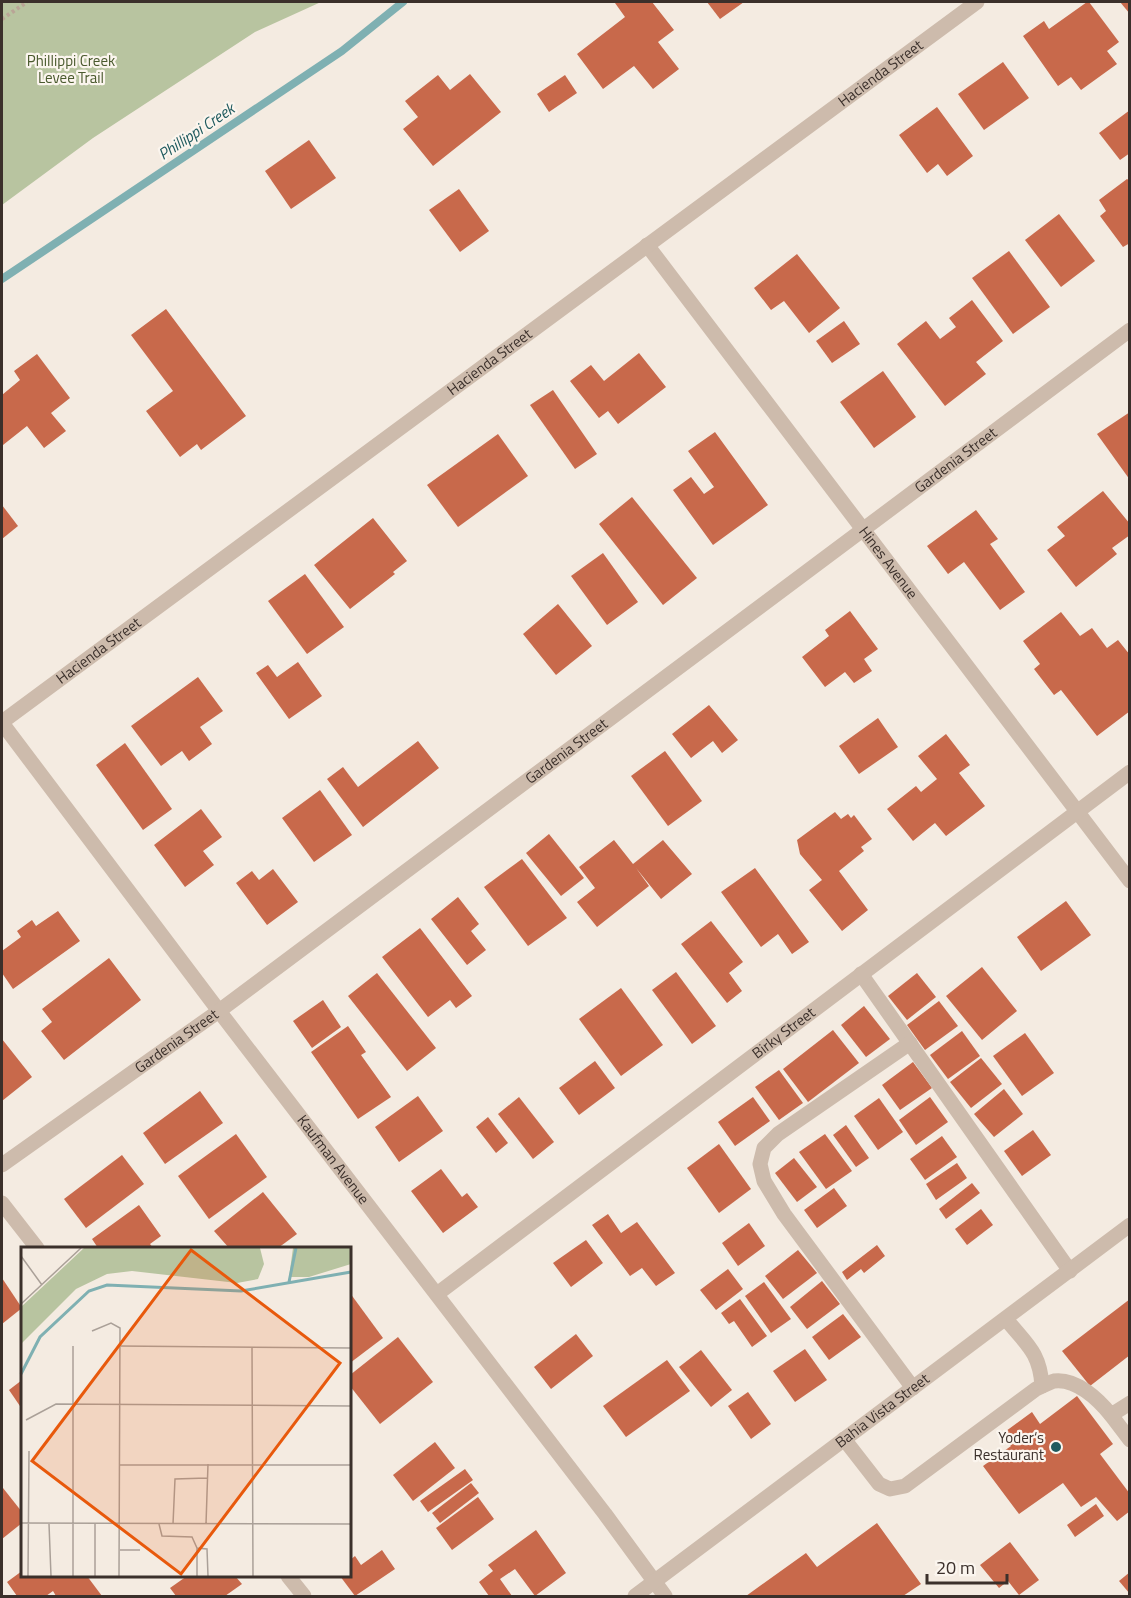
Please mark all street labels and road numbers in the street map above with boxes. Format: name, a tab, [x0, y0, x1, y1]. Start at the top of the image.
street label: Hacienda Street	[833, 33, 928, 112]
street label: Hacienda Street	[442, 322, 537, 401]
street label: Gardenia Street	[909, 421, 1002, 498]
street label: Hines Avenue	[853, 521, 924, 604]
street label: Hacienda Street	[51, 611, 146, 689]
street label: Gardenia Street	[520, 712, 613, 789]
street label: Birky Street	[747, 1001, 820, 1064]
street label: Gardenia Street	[130, 1003, 224, 1079]
street label: Kaufman Avenue	[292, 1110, 375, 1209]
street label: Bahia Vista Street	[830, 1367, 935, 1453]

